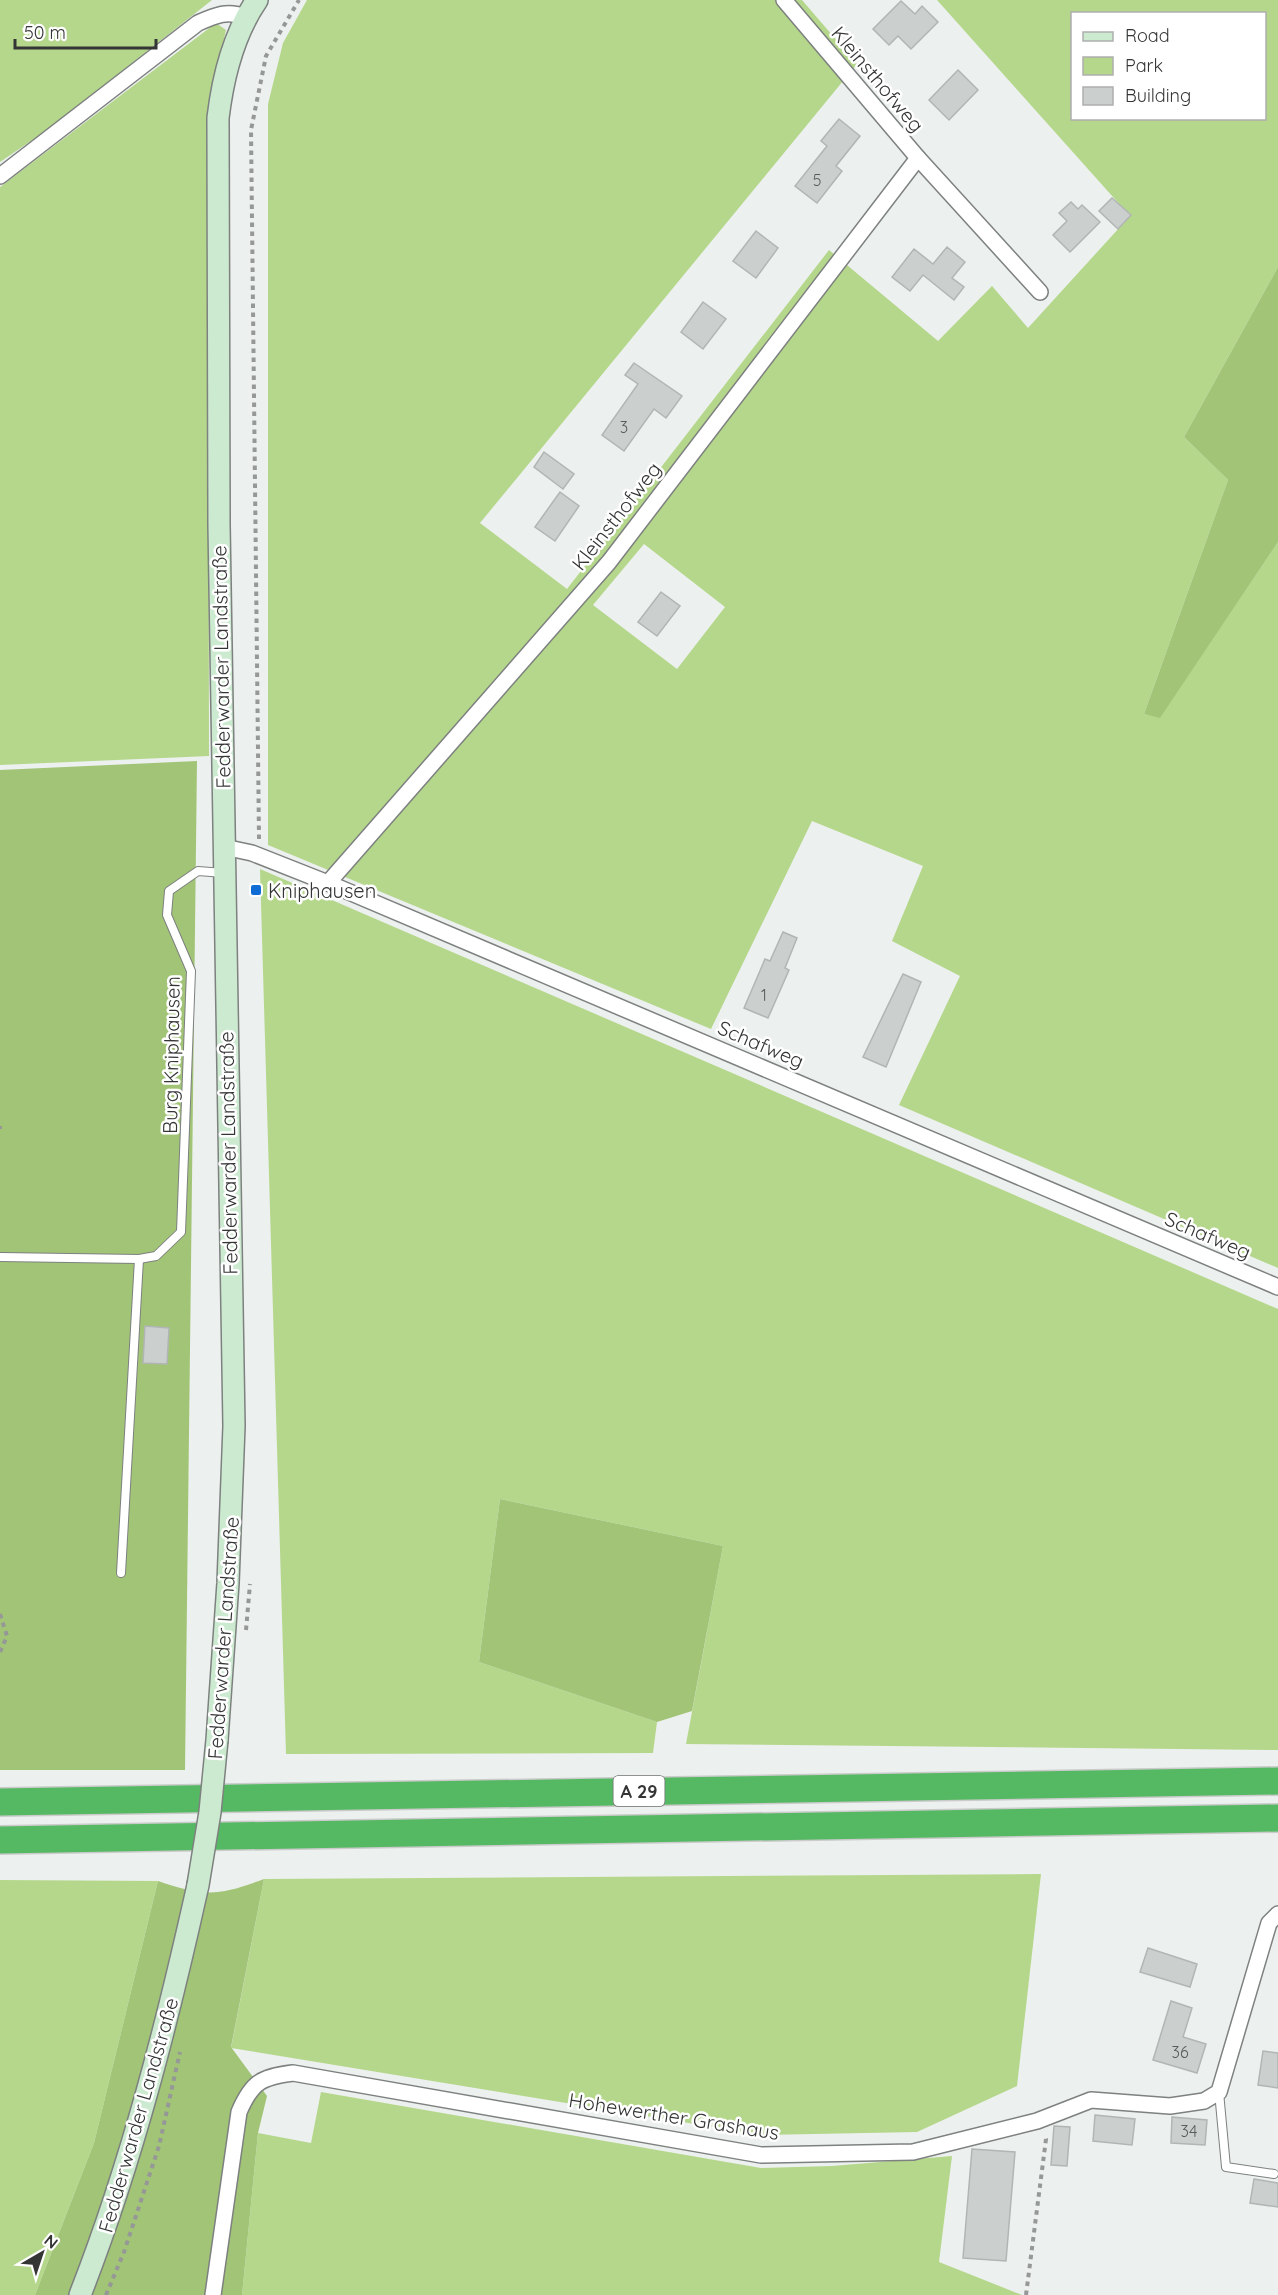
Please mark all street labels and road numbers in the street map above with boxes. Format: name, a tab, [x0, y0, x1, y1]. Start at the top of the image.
street label: Kleinsthofweg	[826, 21, 930, 137]
street label: Kleinsthofweg	[566, 457, 666, 575]
street label: Fedderwarder Landstraße	[206, 545, 236, 789]
street label: Burg Kniphausen	[157, 976, 185, 1134]
street label: Schafweg	[714, 1015, 808, 1073]
street label: Fedderwarder Landstraße	[213, 1031, 243, 1275]
street label: Schafweg	[1161, 1206, 1255, 1264]
street label: Fedderwarder Landstraße	[202, 1516, 244, 1760]
road number: A 29	[614, 1776, 664, 1806]
street label: Fedderwarder Landstraße	[92, 1995, 184, 2235]
street label: Hohewerther Grashaus	[567, 2087, 781, 2145]

